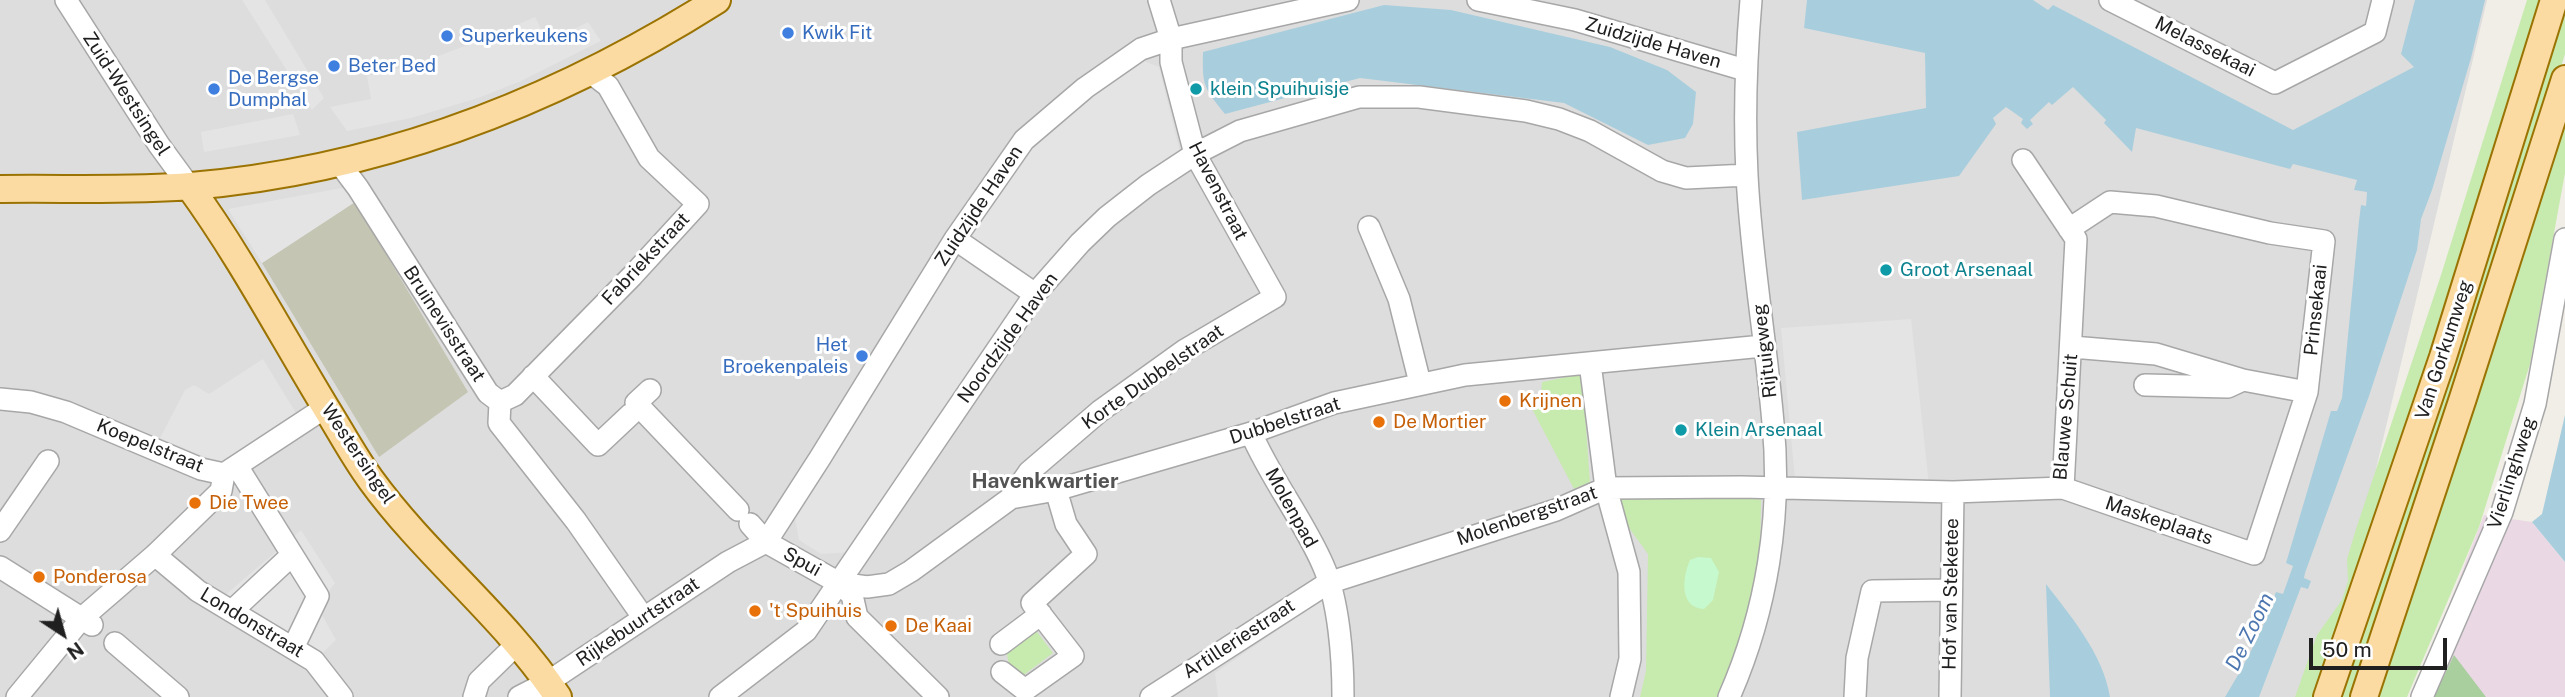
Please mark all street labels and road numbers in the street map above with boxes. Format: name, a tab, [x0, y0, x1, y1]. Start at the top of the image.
street label: Melassekaai	[2151, 12, 2259, 82]
street label: Zuidzijde Haven	[1582, 13, 1724, 73]
street label: Zuid-Westsingel	[77, 28, 175, 160]
street label: Havenstraat	[1183, 138, 1253, 244]
street label: Zuidzijde Haven	[930, 141, 1028, 271]
street label: Fabriekstraat	[597, 208, 695, 310]
street label: Bruinevisstraat	[398, 262, 490, 386]
street label: Prinsekaai	[2300, 263, 2332, 357]
street label: Noordzijde Haven	[953, 268, 1063, 408]
street label: Van Gorkumweg	[2411, 278, 2477, 422]
street label: Rijtuigweg	[1748, 303, 1782, 399]
street label: Korte Dubbelstraat	[1078, 320, 1228, 434]
street label: Blauwe Schuit	[2049, 353, 2083, 481]
street label: Dubbelstraat	[1227, 392, 1343, 450]
street label: Westersingel	[316, 400, 400, 508]
street label: Koepelstraat	[93, 414, 207, 478]
street label: Vierlinghweg	[2483, 414, 2541, 532]
street label: Molenpad	[1260, 464, 1322, 552]
street label: Molenbergstraat	[1454, 481, 1600, 551]
street label: Maskeplaats	[2102, 492, 2216, 550]
street label: Hof van Steketee	[1938, 518, 1964, 670]
street label: Spui	[779, 542, 825, 582]
street label: Rijkebuurtstraat	[572, 572, 704, 672]
street label: Londonstraat	[196, 583, 308, 663]
street label: Artilleriestraat	[1179, 594, 1299, 684]

